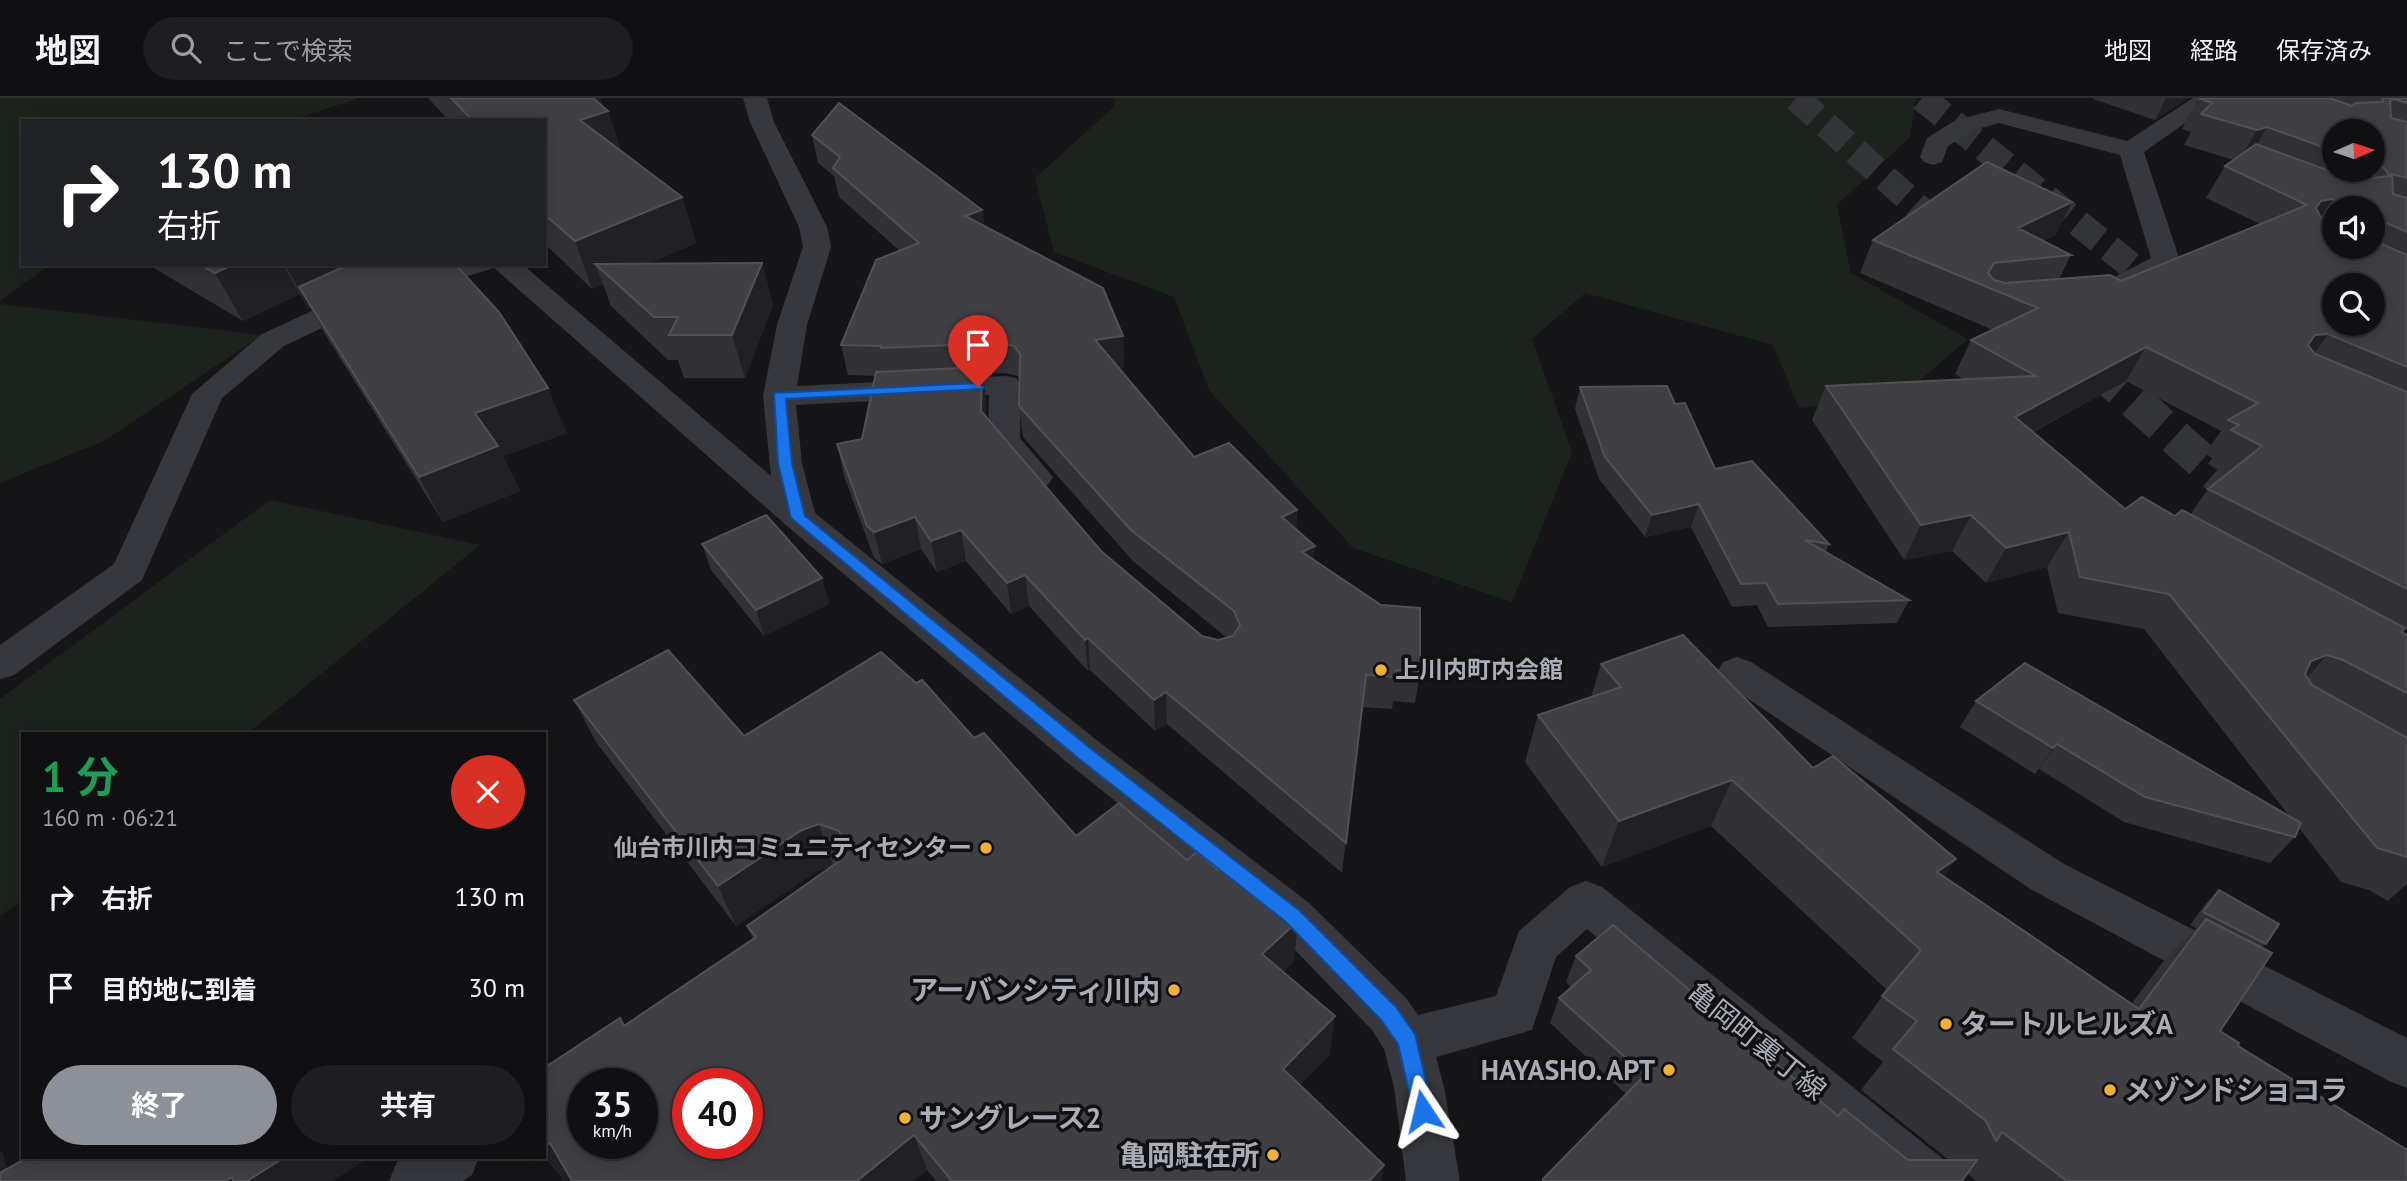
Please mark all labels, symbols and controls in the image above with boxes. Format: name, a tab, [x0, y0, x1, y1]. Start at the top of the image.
search box	[143, 17, 633, 80]
text: 地図	[35, 28, 101, 71]
icon: search	[167, 29, 205, 67]
text: ここで検索	[223, 34, 353, 67]
text: 地図	[2104, 35, 2152, 66]
text: 経路	[2190, 35, 2238, 66]
text: 保存済み	[2276, 35, 2372, 66]
north arrow	[2322, 119, 2385, 182]
map controls	[2322, 119, 2385, 336]
text: 130 m	[157, 138, 292, 202]
icon: right	[42, 147, 133, 238]
button: sound	[2322, 196, 2385, 259]
text: 右折	[157, 204, 221, 246]
button: search	[2322, 273, 2385, 336]
pin	[948, 315, 1008, 387]
icon: arrive	[959, 326, 997, 364]
place label: 上川内町内会館	[1395, 654, 1563, 685]
marker: 上川内町内会館	[1373, 662, 1389, 678]
text: 1 分	[42, 749, 118, 804]
button: close	[451, 755, 525, 829]
text: 160 m · 06:21	[42, 803, 178, 832]
place label: 仙台市川内コミュニティセンター	[613, 832, 972, 863]
marker: 仙台市川内コミュニティセンター	[978, 840, 994, 856]
icon: right	[42, 878, 80, 916]
text: 130 m	[454, 880, 525, 913]
text: 右折	[101, 882, 153, 915]
icon: arrive	[42, 969, 80, 1007]
text: 30 m	[469, 971, 525, 1004]
place label: アーバンシティ川内	[910, 971, 1160, 1008]
text: 目的地に到着	[101, 973, 257, 1006]
street label: 亀岡町裏丁線	[1680, 973, 1834, 1108]
marker: アーバンシティ川内	[1166, 982, 1182, 998]
place label: タートルヒルズA	[1960, 1005, 2173, 1042]
marker: タートルヒルズA	[1938, 1016, 1954, 1032]
place label: HAYASHO. APT	[1481, 1051, 1655, 1088]
marker: HAYASHO. APT	[1661, 1062, 1677, 1078]
button: 終了	[42, 1065, 277, 1145]
button: 共有	[291, 1065, 525, 1145]
speed limit sign: 40	[672, 1068, 763, 1159]
place label: メゾンドショコラ	[2124, 1071, 2348, 1108]
position arrow	[1386, 1074, 1460, 1148]
text: 35	[593, 1081, 632, 1127]
marker: メゾンドショコラ	[2102, 1082, 2118, 1098]
place label: サングレース2	[919, 1099, 1101, 1136]
marker: サングレース2	[897, 1110, 913, 1126]
text: km/h	[593, 1119, 632, 1142]
place label: 亀岡駐在所	[1119, 1136, 1259, 1173]
marker: 亀岡駐在所	[1265, 1147, 1281, 1163]

